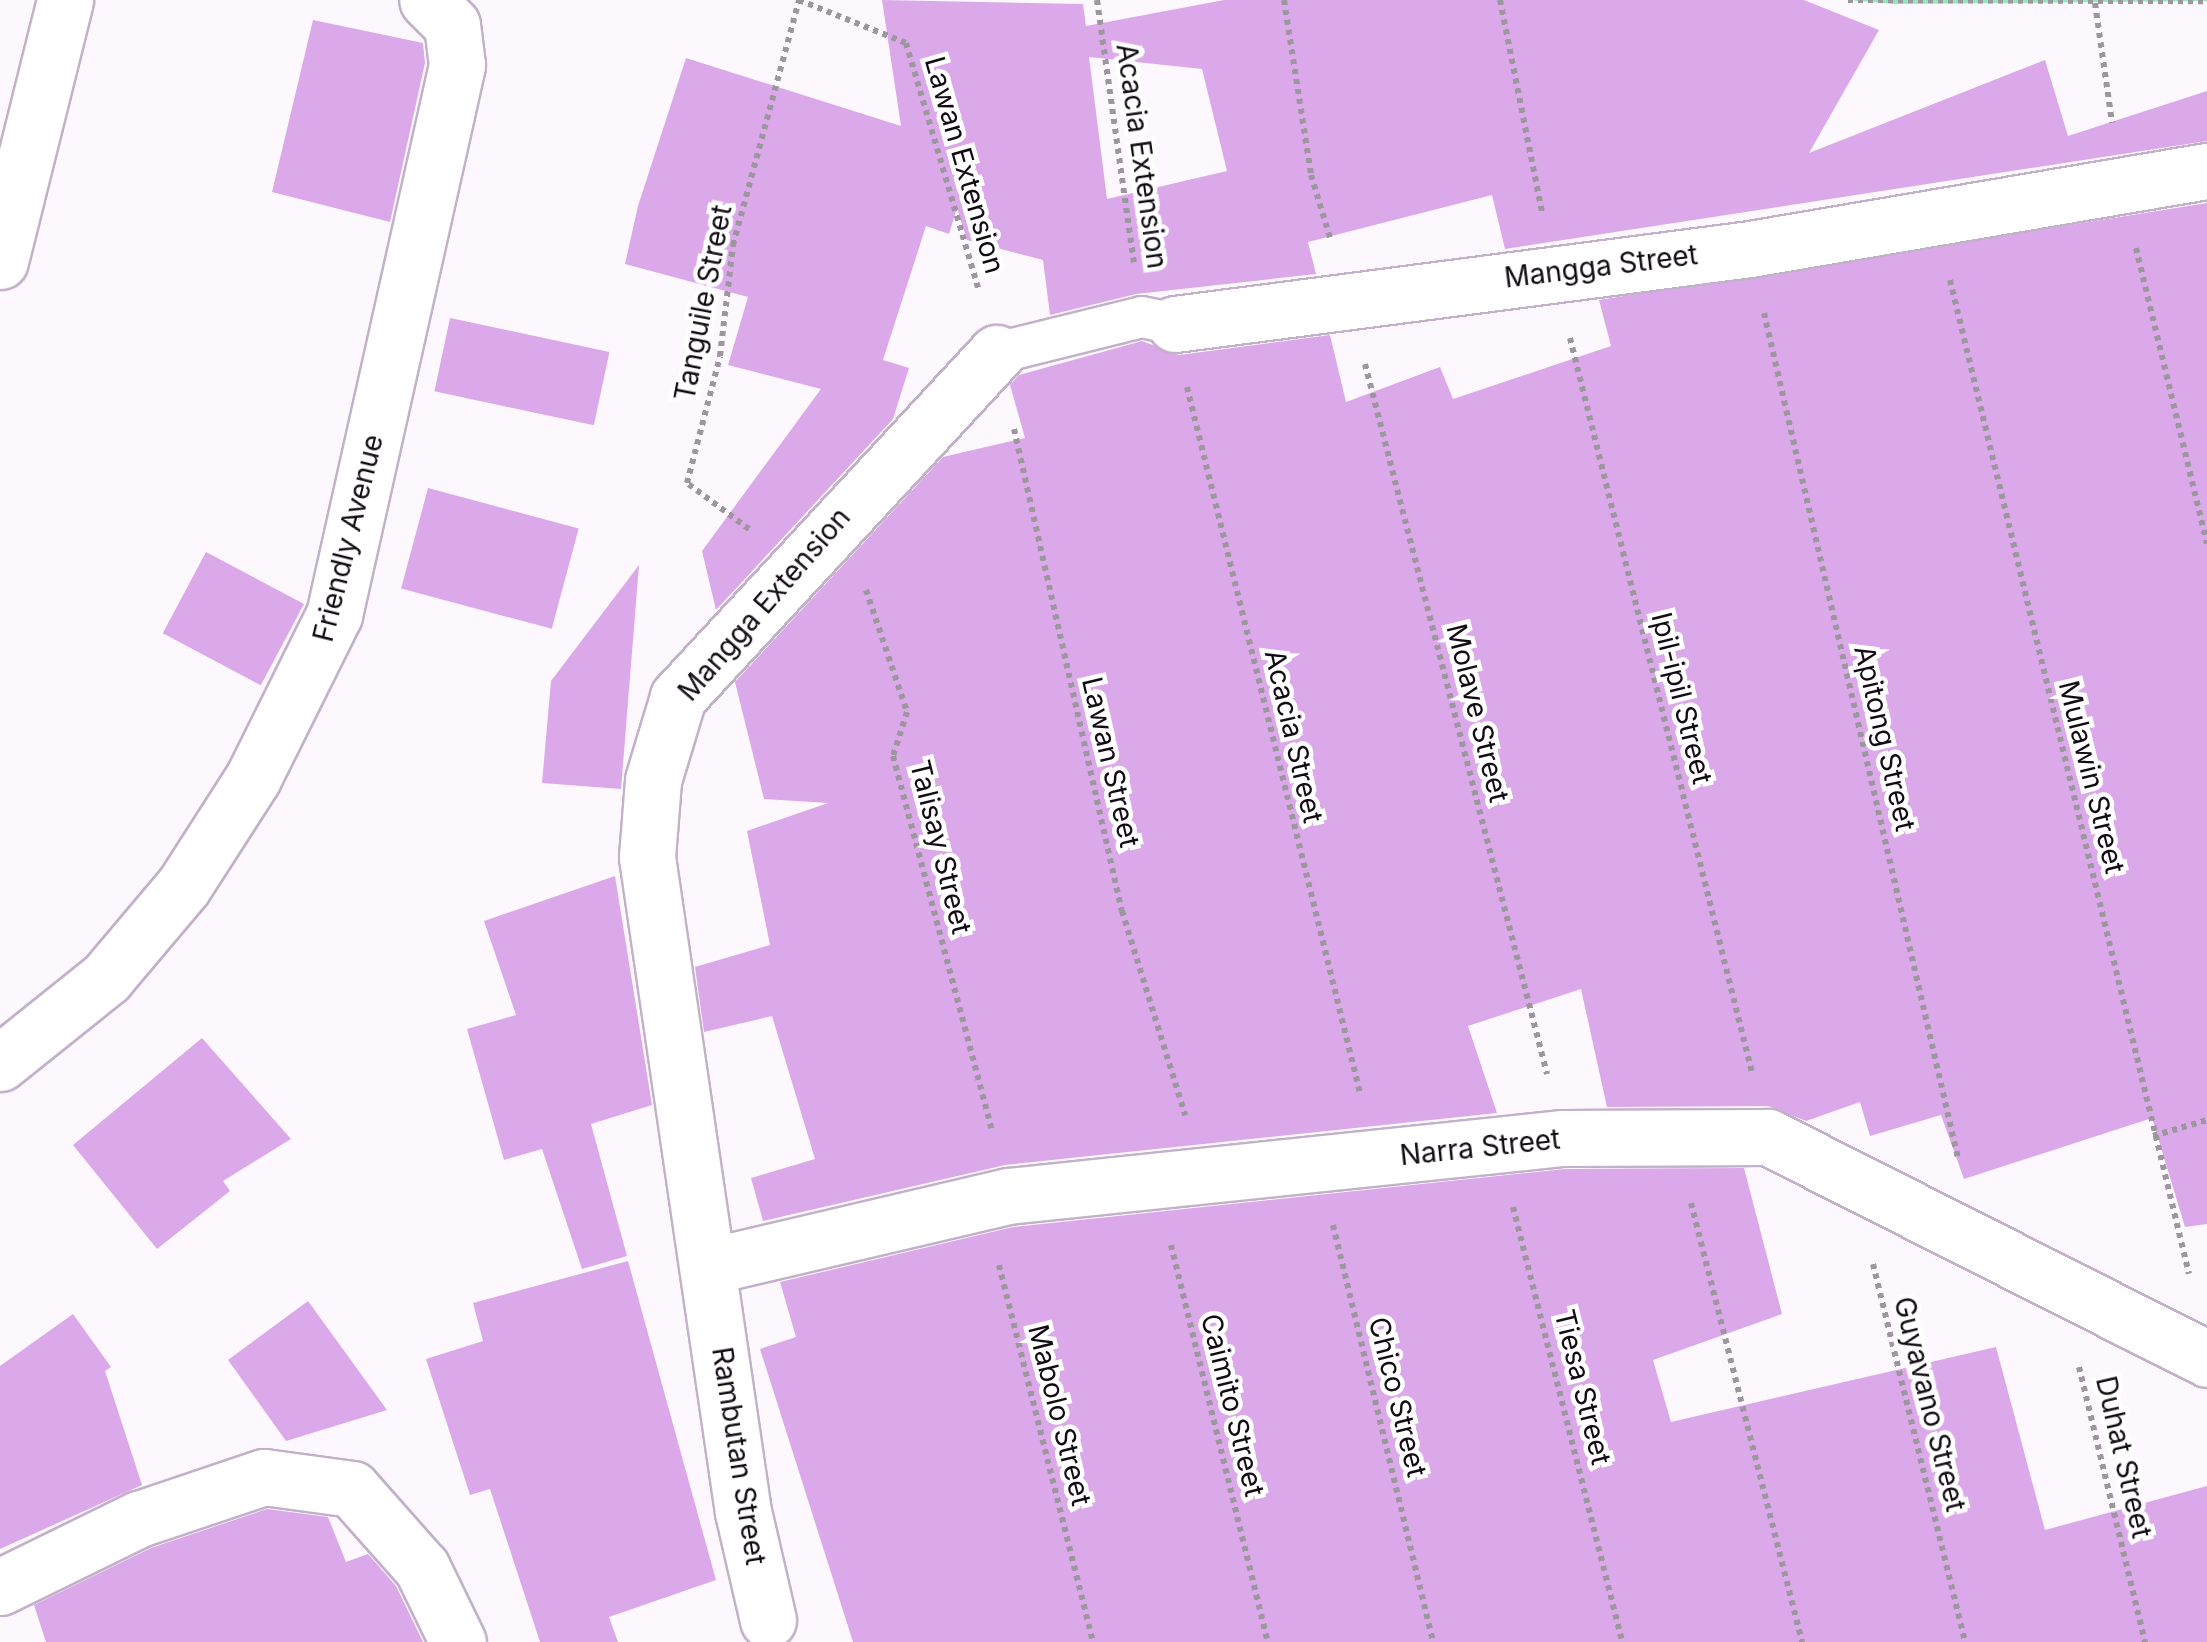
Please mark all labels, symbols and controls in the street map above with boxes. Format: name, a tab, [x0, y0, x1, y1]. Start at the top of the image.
street label: Acacia Extension	[1110, 41, 1174, 271]
street label: Lawan Extension	[918, 53, 1012, 277]
street label: Tanguile Street	[668, 202, 738, 404]
street label: Mangga Street	[1502, 237, 1700, 295]
street label: Friendly Avenue	[306, 431, 390, 645]
street label: Mangga Extension	[671, 501, 857, 707]
street label: Ipil-ipil Street	[1644, 609, 1720, 787]
street label: Molave Street	[1440, 620, 1516, 806]
street label: Apitong Street	[1847, 642, 1923, 834]
street label: Acacia Street	[1258, 646, 1330, 826]
street label: Lawan Street	[1075, 674, 1147, 850]
street label: Mulawin Street	[2052, 677, 2132, 877]
street label: Talisay Street	[903, 757, 979, 937]
street label: Narra Street	[1398, 1122, 1562, 1172]
street label: Guyavano Street	[1887, 1293, 1973, 1515]
street label: Tiesa Street	[1548, 1306, 1618, 1468]
street label: Caimito Street	[1194, 1310, 1272, 1500]
street label: Chico Street	[1362, 1314, 1434, 1480]
street label: Mabolo Street	[1021, 1321, 1099, 1509]
street label: Rambutan Street	[705, 1345, 773, 1567]
street label: Duhat Street	[2089, 1373, 2159, 1541]

